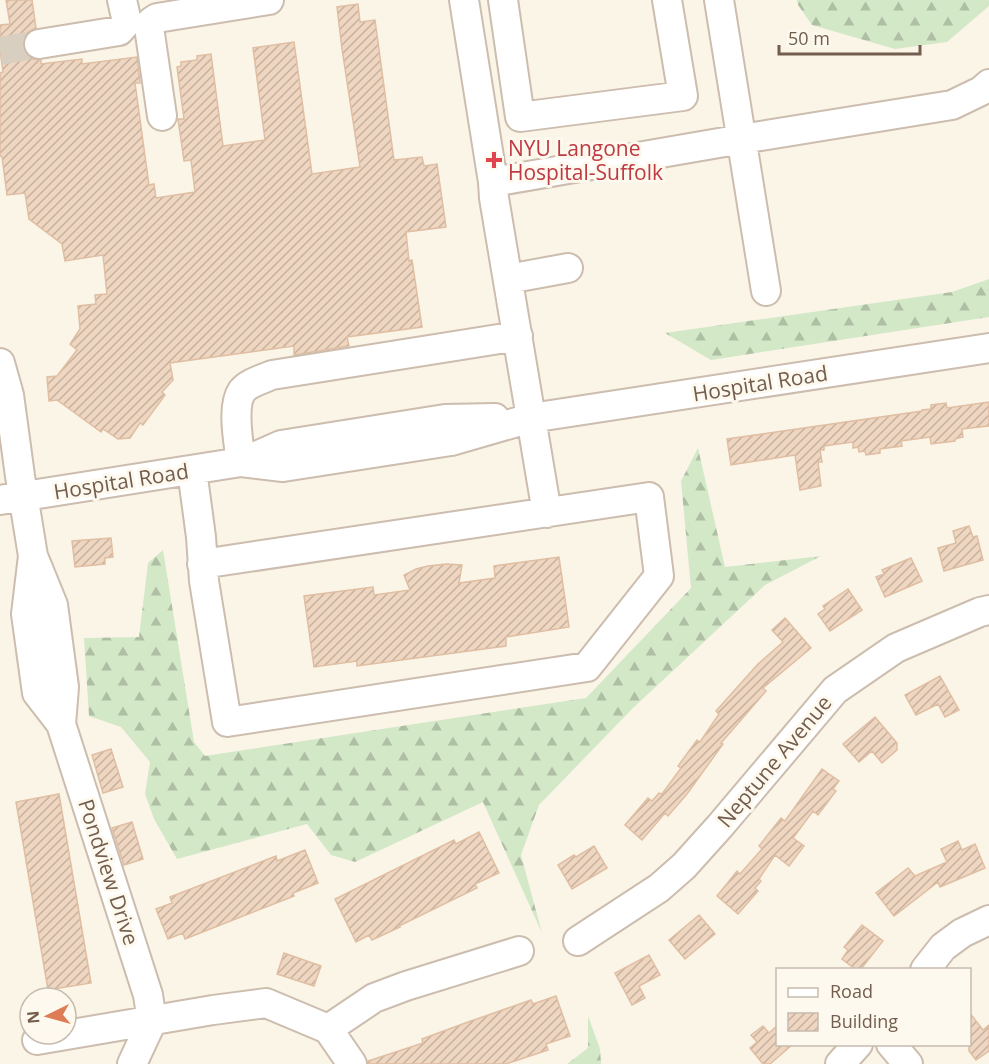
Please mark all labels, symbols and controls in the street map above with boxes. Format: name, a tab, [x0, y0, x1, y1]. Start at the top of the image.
scale bar	[779, 18, 920, 56]
text: 50 m	[788, 26, 830, 50]
place label: NYU Langone Hospital-Suffolk	[508, 134, 663, 186]
marker: NYU Langone Hospital-Suffolk	[485, 151, 503, 169]
street label: Hospital Road	[691, 359, 829, 407]
street label: Hospital Road	[52, 457, 190, 505]
street label: Neptune Avenue	[711, 689, 837, 833]
street label: Pondview Drive	[72, 796, 146, 948]
legend	[776, 968, 971, 1046]
text: Road	[830, 979, 873, 1003]
north arrow	[18, 986, 78, 1046]
text: Building	[830, 1009, 898, 1033]
text: N	[22, 1010, 45, 1025]

